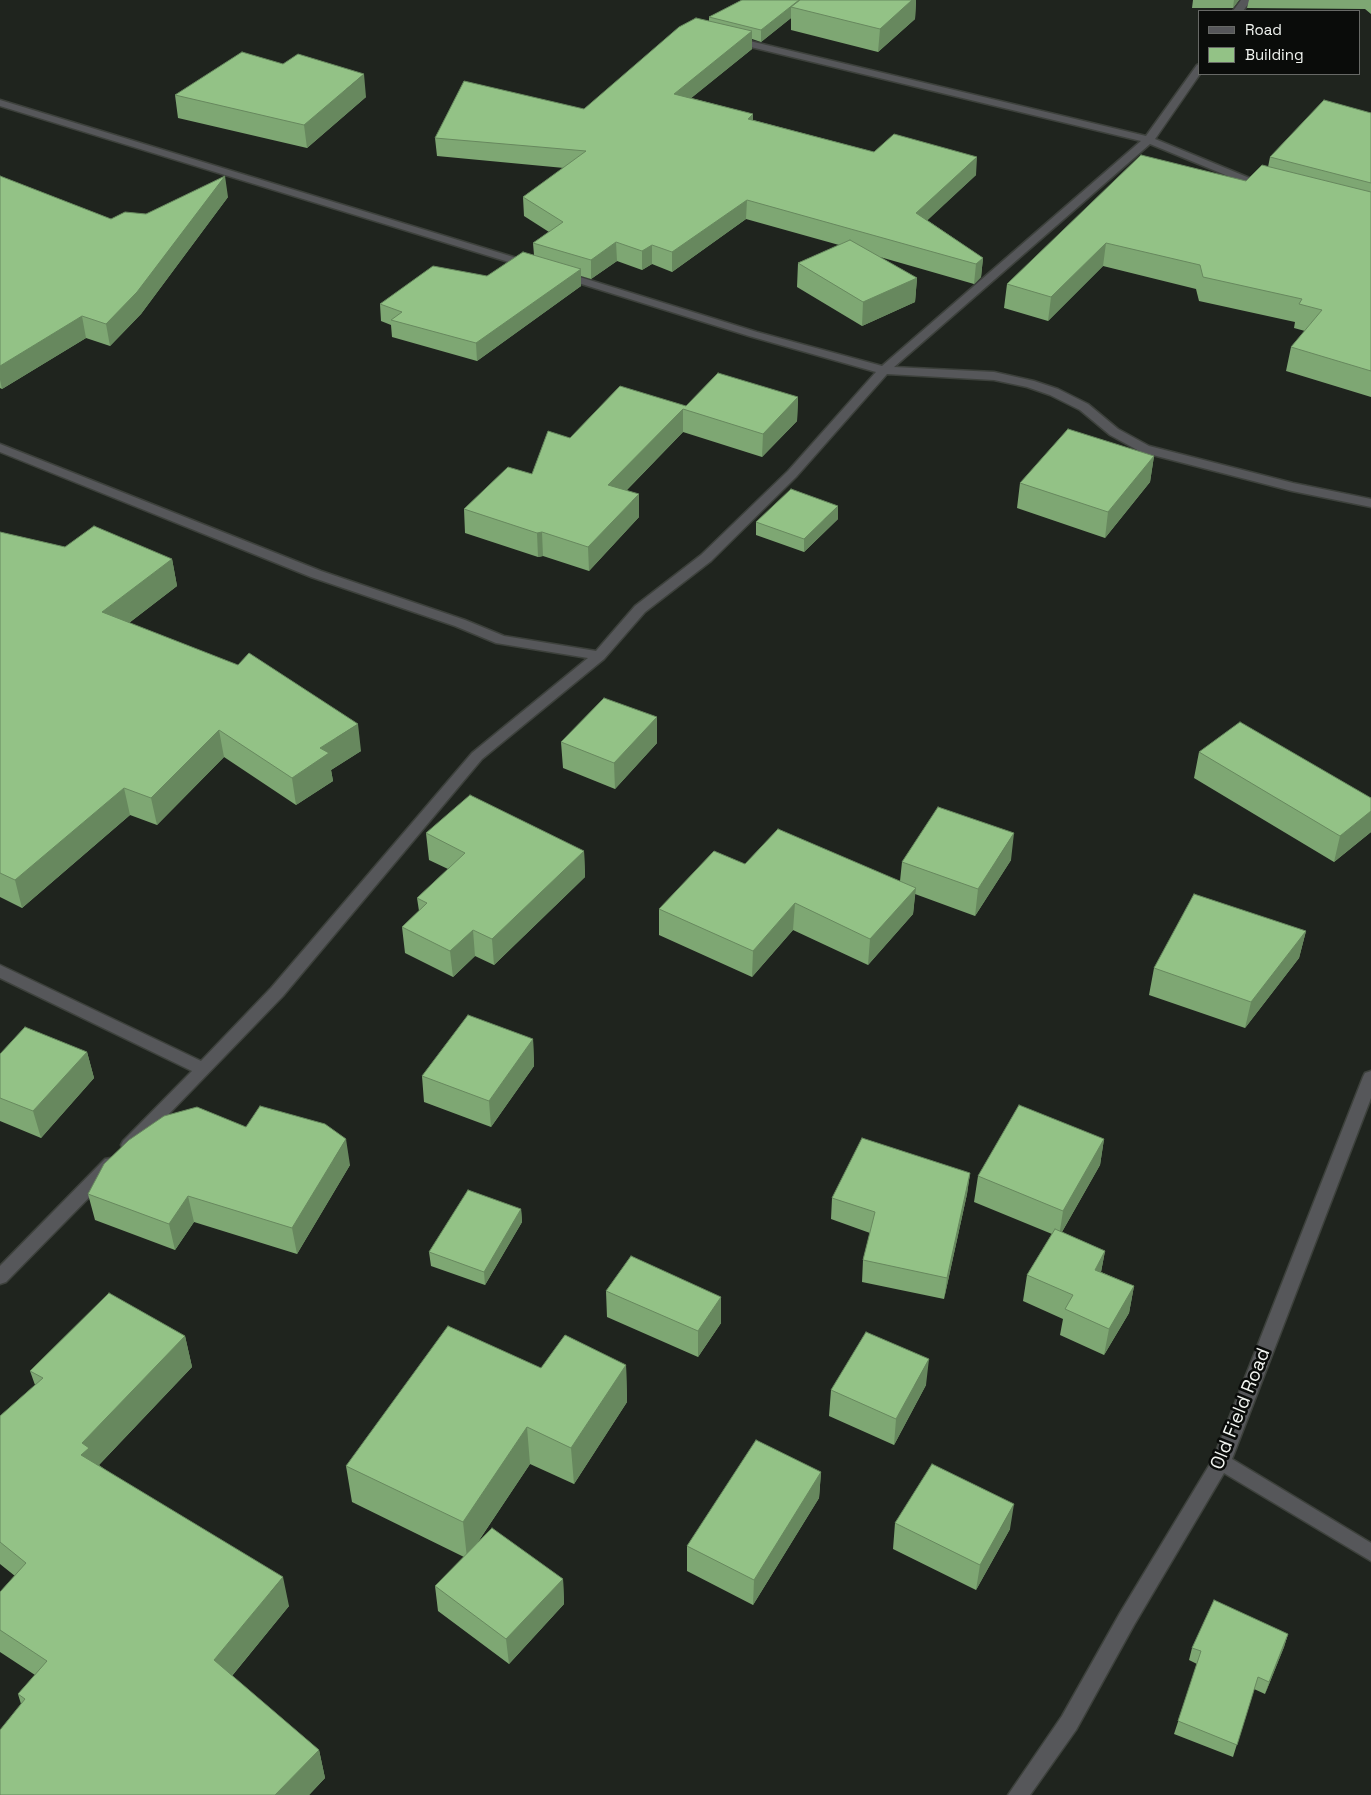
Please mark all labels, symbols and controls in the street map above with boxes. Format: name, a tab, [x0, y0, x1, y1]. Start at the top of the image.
legend	[1198, 10, 1361, 75]
text: Road	[1245, 20, 1282, 39]
text: Building	[1245, 45, 1304, 64]
street label: Old Field Road	[1206, 1345, 1276, 1473]

